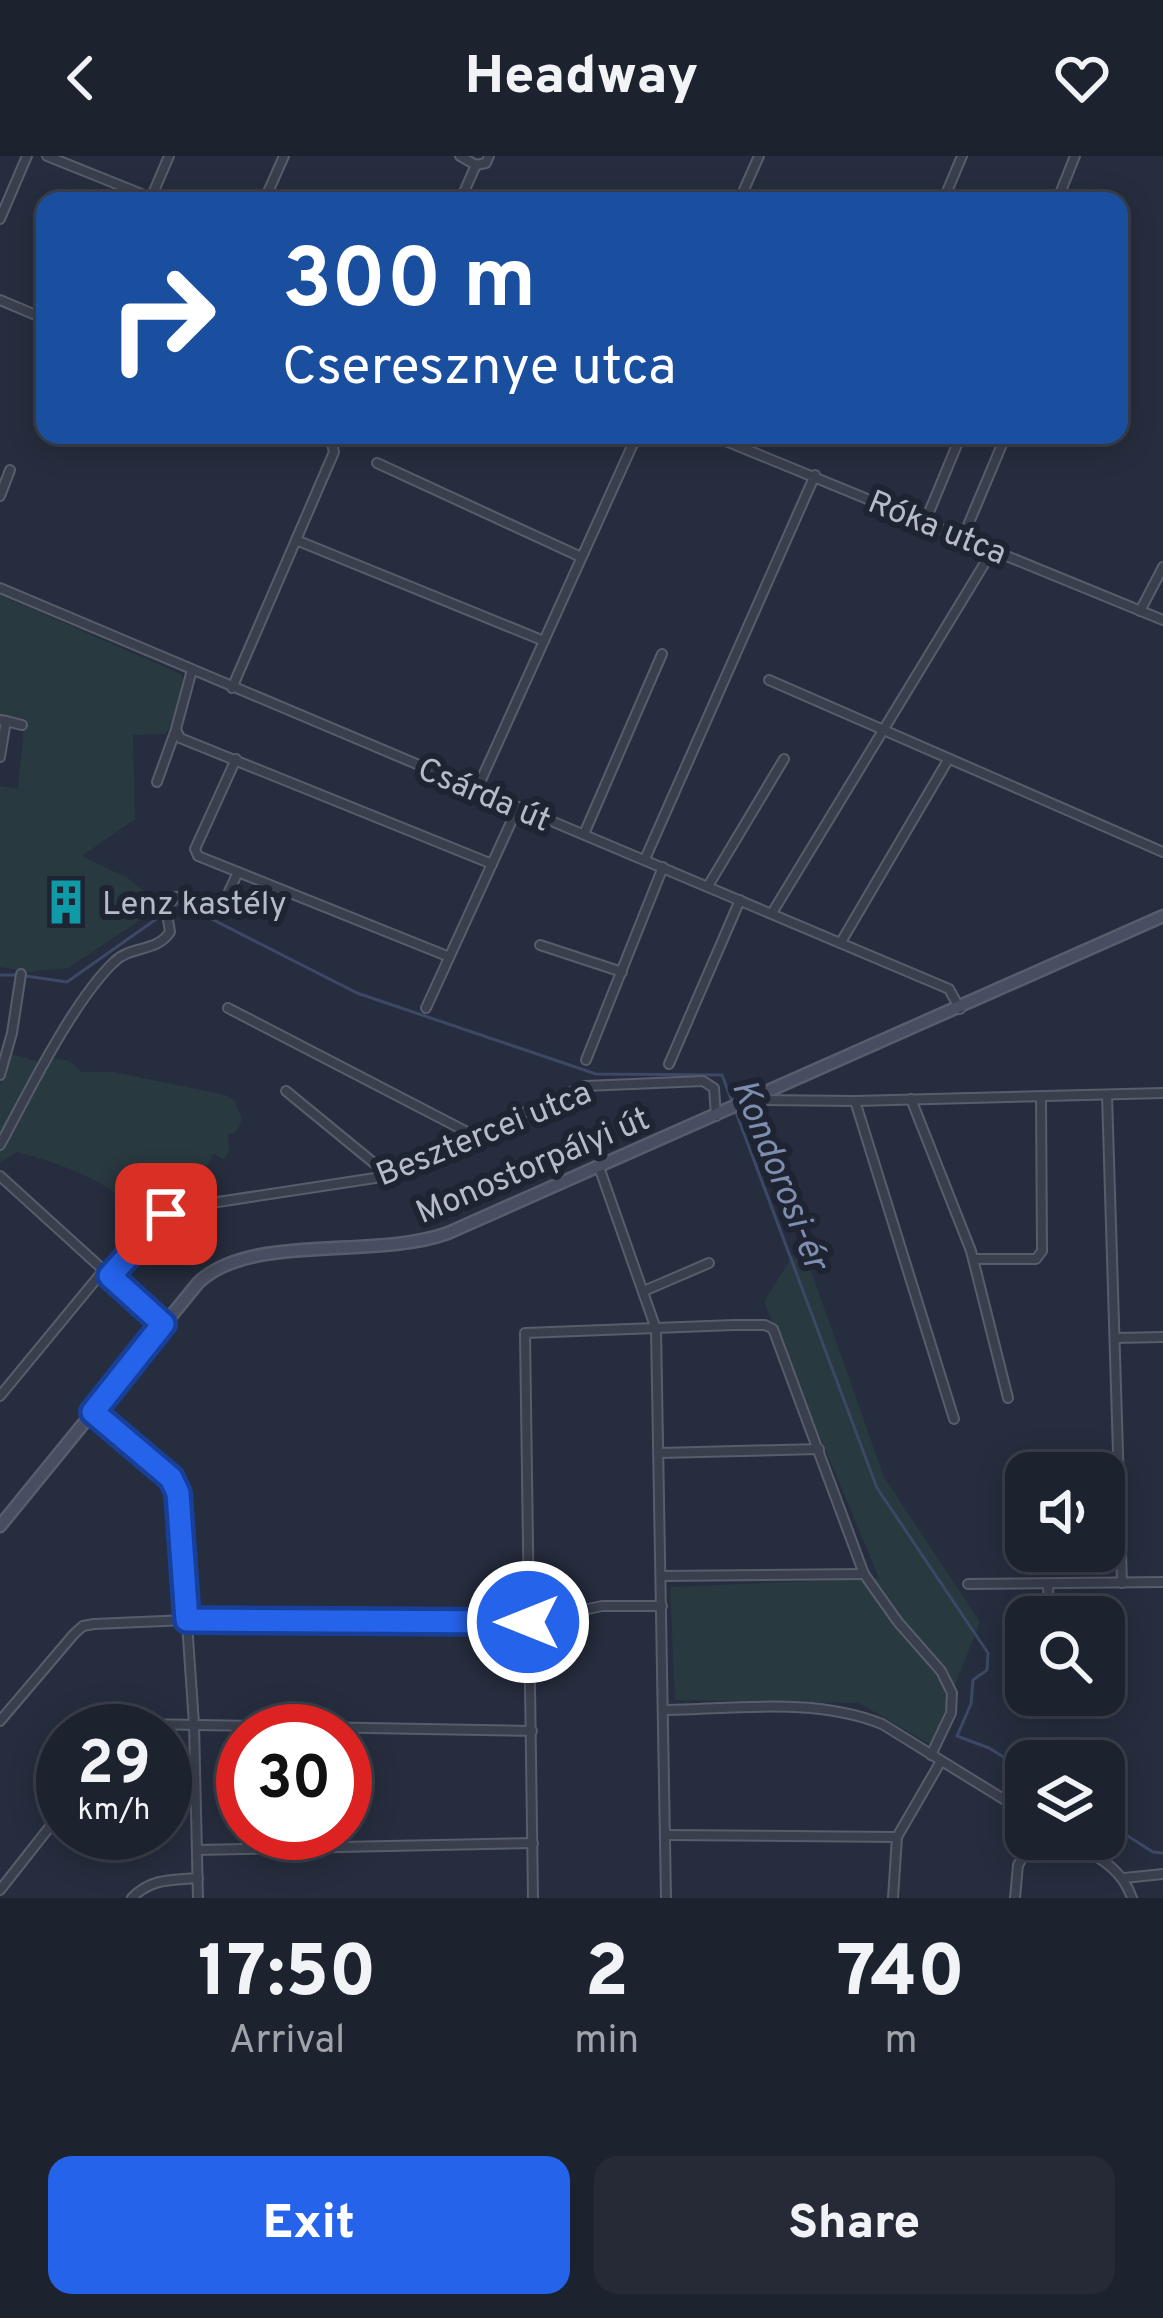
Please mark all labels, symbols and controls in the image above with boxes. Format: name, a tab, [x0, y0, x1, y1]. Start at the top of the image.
text: Headway	[465, 44, 698, 113]
icon: back	[48, 45, 114, 111]
icon: heart	[1049, 45, 1115, 111]
text: 300 m	[282, 231, 536, 337]
icon: right	[84, 240, 240, 396]
text: Cseresznye utca	[282, 335, 677, 404]
street label: Róka utca	[861, 483, 1012, 576]
street label: Csárda út	[411, 750, 556, 843]
building icon: Lenz kastély	[41, 877, 91, 927]
place label: Lenz kastély	[102, 885, 287, 927]
street label: Besztercei utca	[371, 1073, 598, 1198]
water label: Kondorosi-ér	[719, 1073, 839, 1281]
street label: Monostorpályi út	[411, 1100, 657, 1236]
pin	[115, 1163, 217, 1265]
icon: arrive	[133, 1181, 199, 1247]
map controls	[1005, 1452, 1125, 1860]
button: sound	[1005, 1452, 1125, 1572]
position arrow	[465, 1559, 591, 1685]
button: search	[1005, 1596, 1125, 1716]
speed limit sign: 30	[216, 1704, 372, 1860]
text: 29	[77, 1729, 151, 1805]
button: layers	[1005, 1740, 1125, 1860]
text: km/h	[78, 1793, 150, 1830]
text: 17:50	[198, 1930, 377, 2022]
text: 2	[585, 1930, 629, 2022]
text: 740	[837, 1930, 965, 2022]
text: Arrival	[229, 2018, 345, 2067]
text: min	[574, 2018, 639, 2067]
text: m	[885, 2018, 918, 2067]
button: Exit	[48, 2156, 570, 2294]
button: Share	[594, 2156, 1115, 2294]

